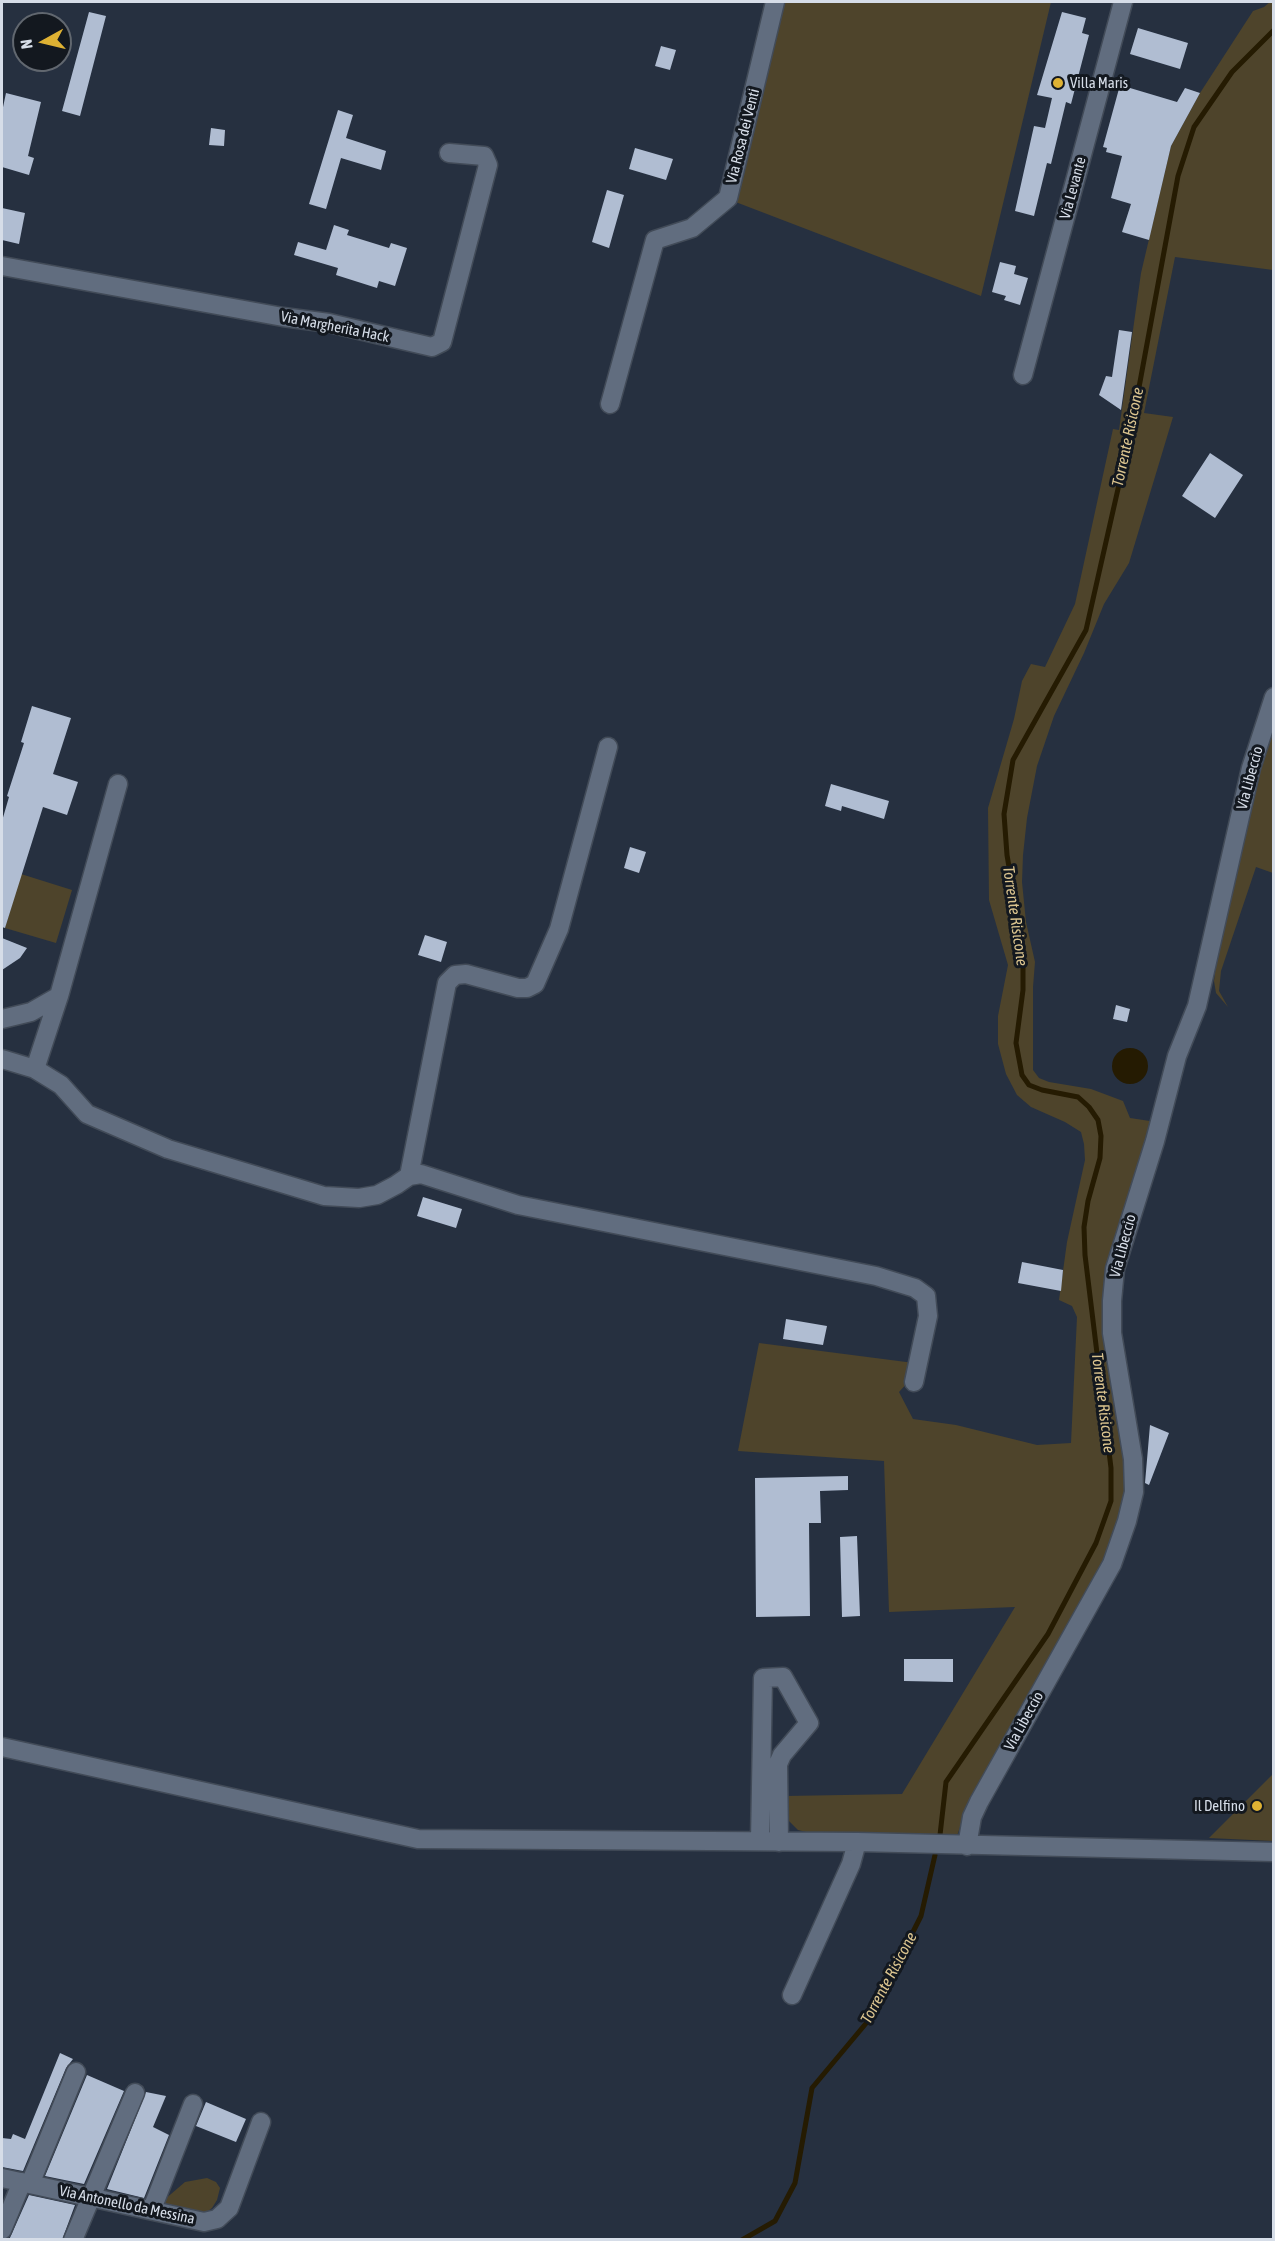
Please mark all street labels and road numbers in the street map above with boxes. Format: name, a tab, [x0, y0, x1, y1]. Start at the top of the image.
street label: Via Rosa dei Venti	[723, 87, 763, 185]
street label: Via Levante	[1056, 155, 1090, 221]
street label: Via Margherita Hack	[279, 308, 391, 346]
street label: Via Libeccio	[1233, 745, 1267, 811]
street label: Via Libeccio	[1106, 1213, 1140, 1279]
street label: Via Libeccio	[1000, 1688, 1048, 1754]
street label: Via Antonello da Messina	[58, 2182, 196, 2228]

